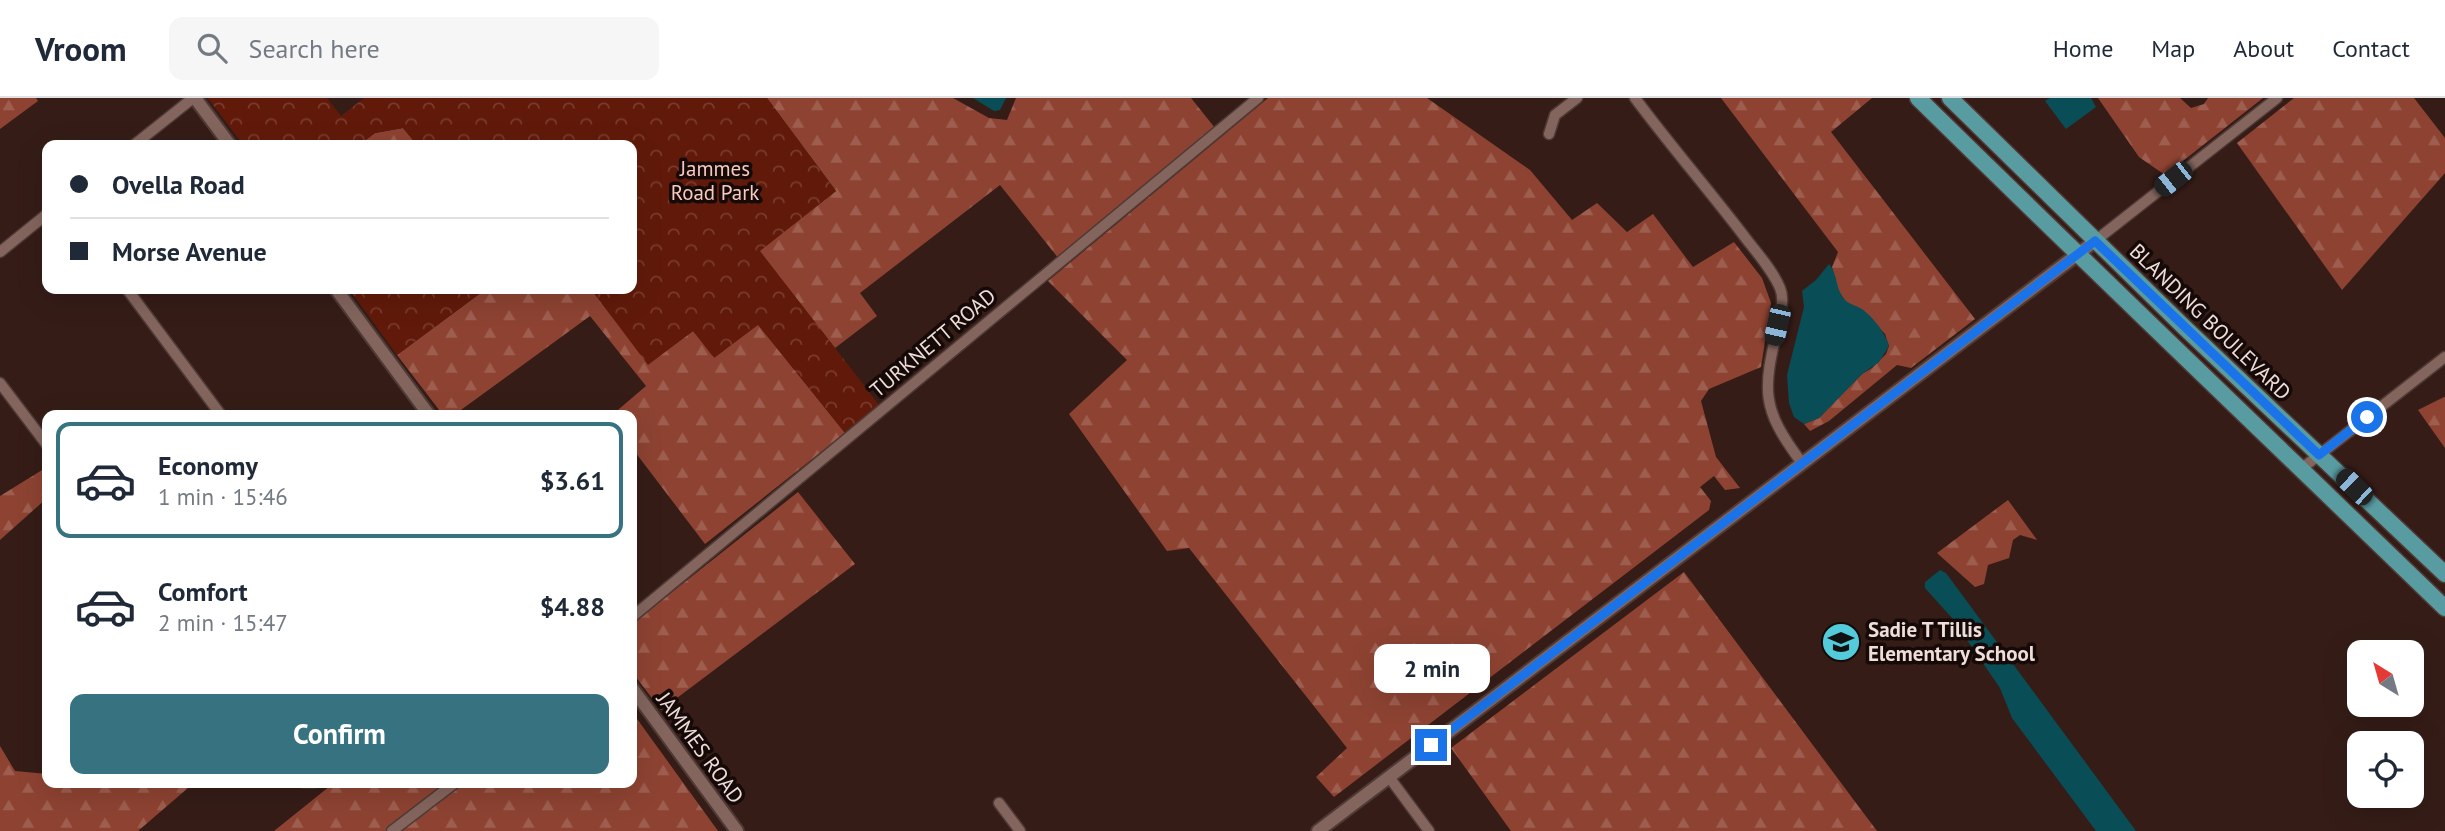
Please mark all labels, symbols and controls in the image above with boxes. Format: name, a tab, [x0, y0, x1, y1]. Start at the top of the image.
search box	[169, 17, 659, 80]
text: Vroom	[35, 27, 127, 70]
icon: search	[193, 29, 231, 67]
text: Search here	[249, 32, 380, 65]
text: Home	[2053, 33, 2113, 64]
text: Map	[2151, 33, 2195, 64]
text: About	[2233, 33, 2294, 64]
text: Contact	[2332, 33, 2410, 64]
park label: Jammes Road Park	[671, 155, 759, 206]
car	[2150, 158, 2197, 200]
text: Ovella Road	[112, 168, 245, 201]
text: Morse Avenue	[112, 235, 267, 268]
street label: BLANDING BOULEVARD	[2124, 238, 2297, 406]
street label: TURKNETT ROAD	[864, 282, 1001, 403]
car	[1763, 302, 1792, 348]
route start	[2351, 401, 2383, 433]
icon: car	[74, 449, 137, 512]
text: Economy	[158, 449, 258, 482]
text: $3.61	[540, 464, 605, 497]
car	[2332, 465, 2377, 509]
text: 1 min · 15:46	[158, 482, 288, 511]
icon: car	[74, 575, 137, 638]
text: Comfort	[158, 575, 248, 608]
text: $4.88	[540, 590, 605, 623]
text: 2 min · 15:47	[158, 608, 288, 637]
place label: Sadie T Tillis Elementary School	[1868, 616, 2036, 667]
school or university icon: Sadie T Tillis Elementary School	[1820, 621, 1862, 663]
north arrow	[2347, 640, 2424, 718]
map controls	[2347, 640, 2424, 808]
callout: 2 min	[1373, 644, 1489, 692]
text: 2 min	[1404, 654, 1460, 683]
street label: JAMMES ROAD	[650, 686, 750, 809]
button: Confirm	[70, 694, 609, 774]
route end	[1415, 729, 1447, 761]
button: locate	[2347, 731, 2424, 808]

